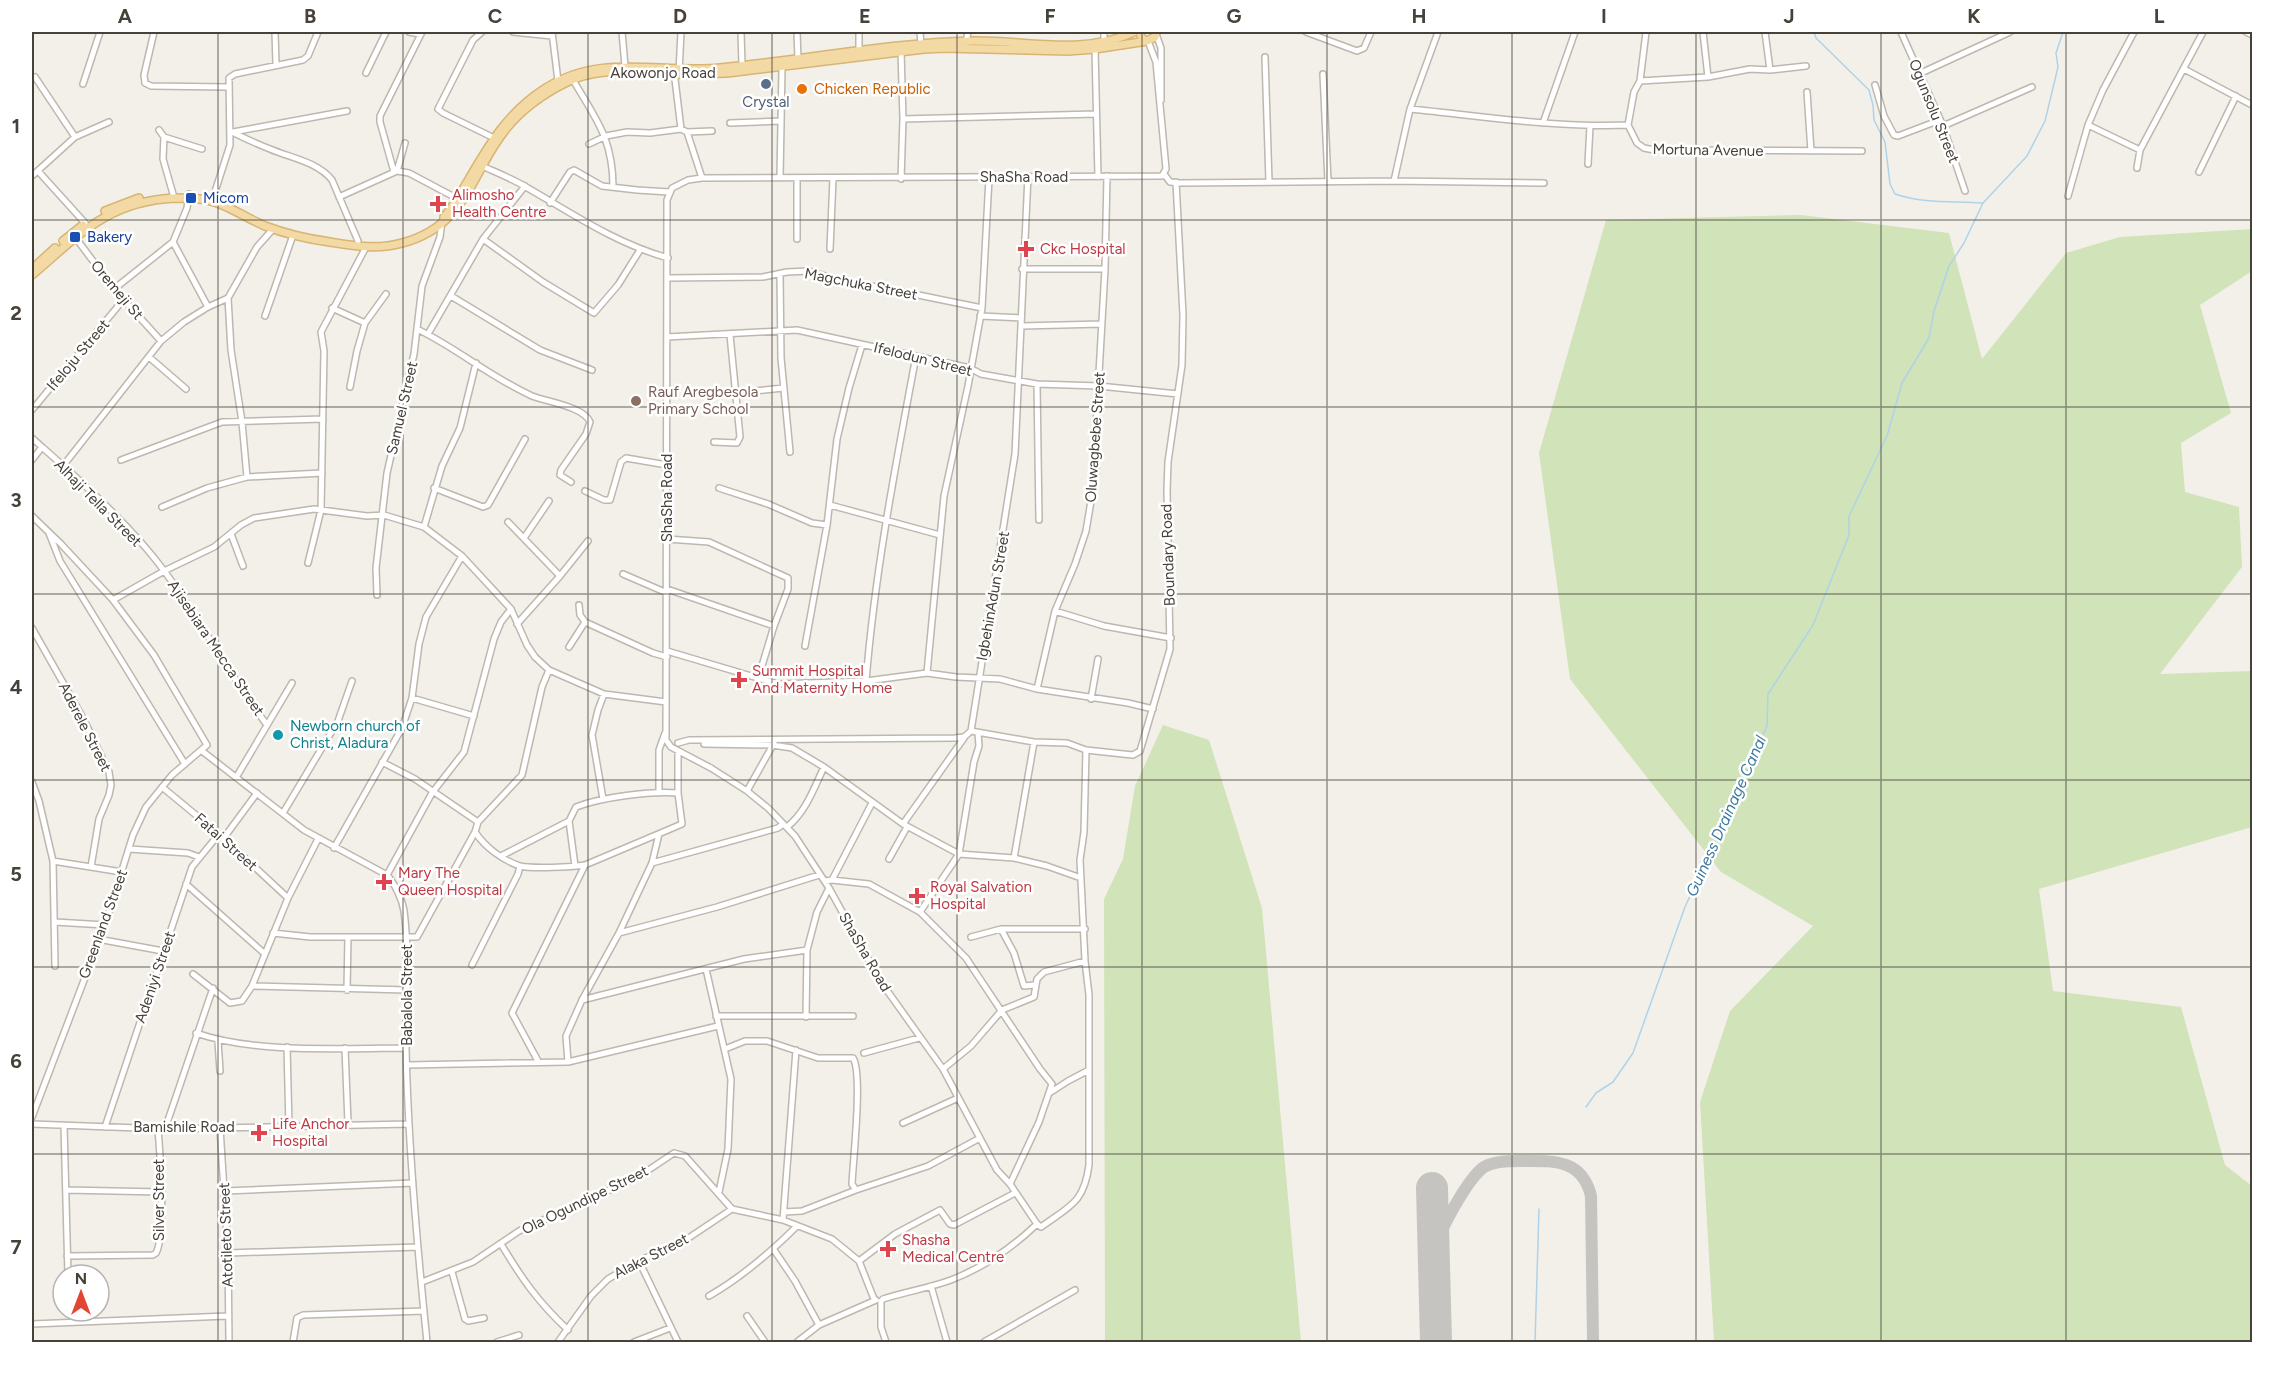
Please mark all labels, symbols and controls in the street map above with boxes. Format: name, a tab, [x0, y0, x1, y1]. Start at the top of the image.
text: A	[118, 4, 133, 28]
text: B	[304, 4, 316, 28]
text: C	[488, 4, 502, 28]
text: D	[673, 4, 687, 28]
text: E	[859, 4, 871, 28]
text: F	[1044, 4, 1056, 28]
text: G	[1227, 4, 1242, 28]
text: H	[1412, 4, 1427, 28]
text: I	[1601, 4, 1607, 28]
text: J	[1783, 4, 1795, 28]
text: K	[1967, 4, 1981, 28]
text: L	[2154, 4, 2165, 28]
street label: Ogunsolu Street	[1905, 57, 1963, 166]
street label: Akowonjo Road	[610, 64, 716, 82]
marker: Crystal	[759, 77, 773, 91]
place label: Chicken Republic	[814, 80, 931, 98]
marker: Chicken Republic	[795, 82, 809, 96]
place label: Crystal	[742, 93, 790, 111]
text: 1	[12, 114, 20, 138]
street label: Mortuna Avenue	[1652, 140, 1764, 160]
street label: ShaSha Road	[980, 168, 1068, 186]
place label: Alimosho Health Centre	[452, 186, 546, 221]
place label: Micom	[203, 189, 249, 207]
marker: Micom	[184, 191, 198, 205]
marker: Alimosho Health Centre	[429, 195, 447, 213]
place label: Bakery	[87, 228, 132, 246]
marker: Bakery	[68, 230, 82, 244]
marker: Ckc Hospital	[1017, 240, 1035, 258]
place label: Ckc Hospital	[1040, 240, 1126, 258]
street label: Oremeji St	[87, 257, 147, 324]
street label: Magchuka Street	[803, 264, 919, 304]
text: 2	[10, 301, 22, 325]
street label: Ifeloju Street	[43, 315, 113, 394]
street label: Ifelodun Street	[872, 338, 974, 380]
street label: Samuel Street	[383, 359, 422, 456]
street label: Oluwagbebe Street	[1081, 371, 1109, 503]
place label: Rauf Aregbesola Primary School	[648, 383, 759, 418]
marker: Rauf Aregbesola Primary School	[629, 394, 643, 408]
street label: ShaSha Road	[658, 454, 676, 542]
street label: Alhaji Tella Street	[51, 456, 146, 551]
text: 3	[10, 488, 22, 512]
street label: Boundary Road	[1157, 504, 1179, 606]
street label: IgbehinAdun Street	[973, 529, 1013, 662]
street label: Ajisebiara Mecca Street	[164, 577, 268, 719]
place label: Summit Hospital And Maternity Home	[752, 662, 892, 697]
marker: Summit Hospital And Maternity Home	[730, 671, 748, 689]
text: 4	[10, 675, 23, 699]
street label: Aderele Street	[55, 679, 115, 775]
place label: Newborn church of Christ, Aladura	[290, 717, 421, 752]
marker: Newborn church of Christ, Aladura	[271, 728, 285, 742]
water label: Guiness Drainage Canal	[1682, 732, 1770, 899]
street label: Fatai Street	[191, 809, 261, 875]
text: 5	[10, 862, 22, 886]
place label: Mary The Queen Hospital	[398, 864, 502, 899]
street label: Greenland Street	[75, 867, 131, 981]
marker: Mary The Queen Hospital	[375, 873, 393, 891]
place label: Royal Salvation Hospital	[930, 878, 1032, 913]
marker: Royal Salvation Hospital	[908, 887, 926, 905]
street label: ShaSha Road	[835, 909, 895, 995]
street label: Adeniyi Street	[131, 928, 179, 1025]
street label: Babalola Street	[398, 944, 416, 1046]
text: 6	[10, 1049, 22, 1073]
place label: Life Anchor Hospital	[272, 1115, 349, 1150]
street label: Bamishile Road	[133, 1118, 235, 1136]
marker: Life Anchor Hospital	[250, 1124, 268, 1142]
street label: Silver Street	[150, 1158, 168, 1241]
street label: Ola Ogundipe Street	[519, 1161, 651, 1238]
street label: Atotileto Street	[215, 1182, 237, 1288]
street label: Alaka Street	[611, 1229, 692, 1283]
place label: Shasha Medical Centre	[902, 1231, 1004, 1266]
text: 7	[10, 1235, 22, 1259]
marker: Shasha Medical Centre	[879, 1240, 897, 1258]
north arrow	[51, 1263, 111, 1323]
text: N	[75, 1269, 87, 1288]

